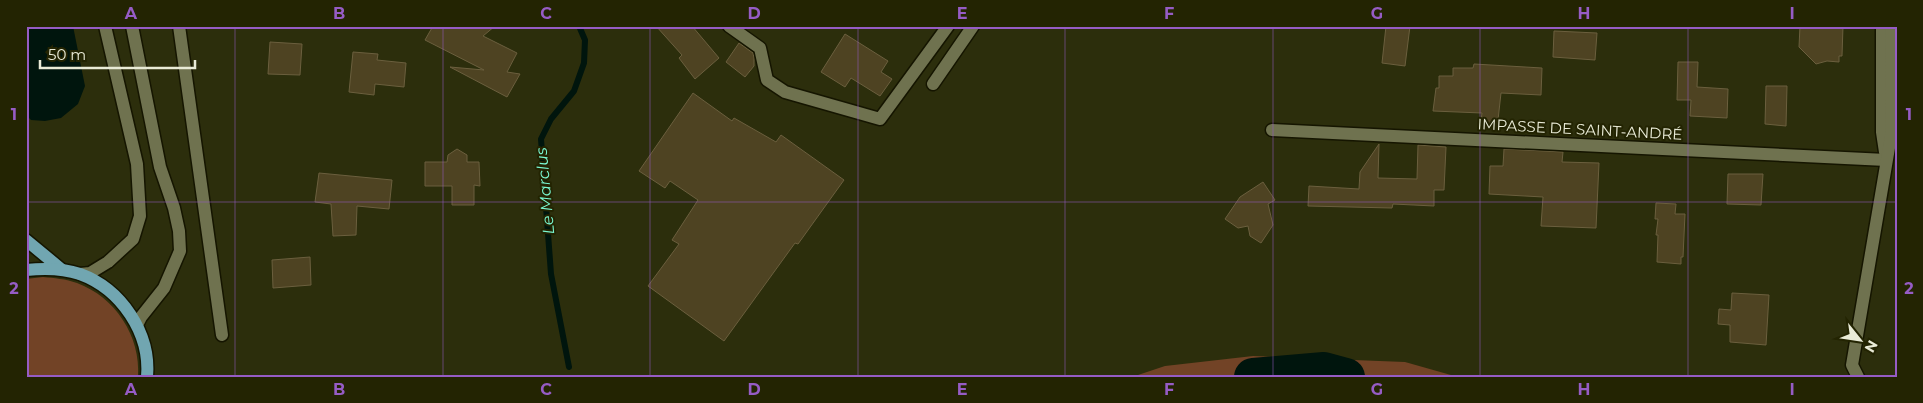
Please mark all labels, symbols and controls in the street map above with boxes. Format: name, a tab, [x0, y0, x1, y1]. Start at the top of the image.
text: A	[124, 4, 138, 23]
text: B	[333, 4, 345, 23]
text: C	[540, 4, 552, 23]
text: D	[747, 4, 761, 23]
text: E	[957, 4, 967, 23]
text: F	[1164, 4, 1174, 23]
text: G	[1371, 4, 1383, 23]
text: H	[1578, 4, 1590, 23]
text: I	[1789, 4, 1795, 23]
scale bar	[40, 38, 195, 70]
text: 50 m	[48, 45, 86, 64]
text: 1	[11, 105, 17, 124]
text: 1	[1906, 105, 1912, 124]
street label: IMPASSE DE SAINT-ANDRÉ	[1477, 114, 1683, 144]
water label: Le Marclus	[532, 147, 558, 235]
text: 2	[9, 279, 19, 298]
text: 2	[1904, 279, 1914, 298]
north arrow	[1836, 316, 1886, 366]
text: N	[1861, 337, 1882, 356]
text: A	[124, 380, 138, 399]
text: B	[333, 380, 345, 399]
text: C	[540, 380, 552, 399]
text: D	[747, 380, 761, 399]
text: E	[957, 380, 967, 399]
text: F	[1164, 380, 1174, 399]
text: G	[1371, 380, 1383, 399]
text: H	[1578, 380, 1590, 399]
text: I	[1789, 380, 1795, 399]

